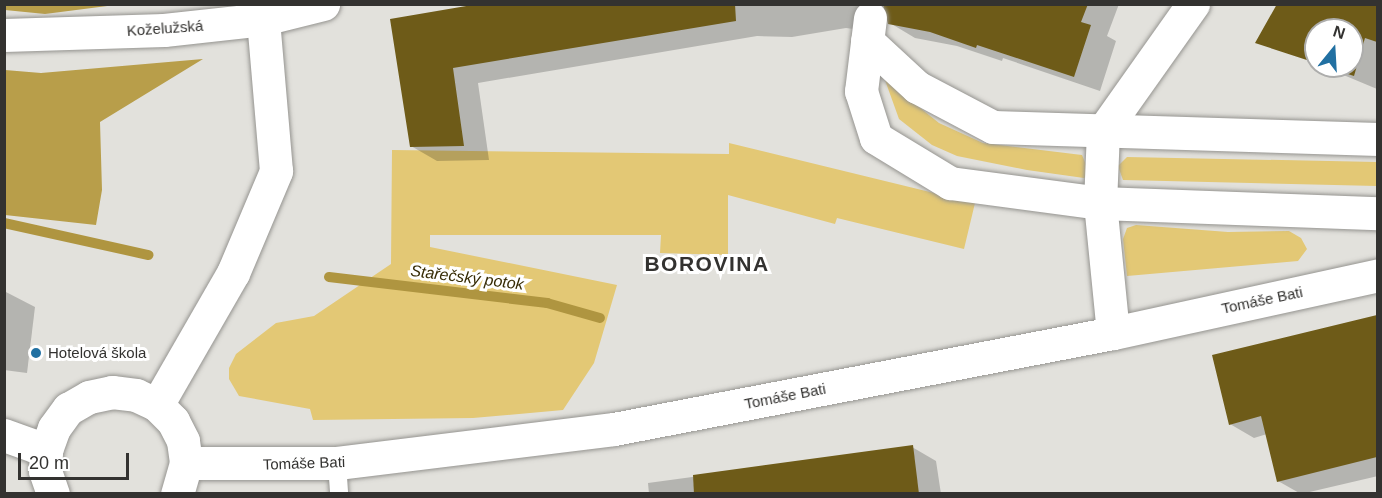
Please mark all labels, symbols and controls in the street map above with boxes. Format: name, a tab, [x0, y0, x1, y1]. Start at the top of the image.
street label: Koželužská	[126, 16, 204, 40]
north arrow	[1304, 18, 1364, 78]
text: N	[1331, 22, 1347, 42]
district label: BOROVINA	[644, 251, 770, 277]
water label: Stařečský potok	[409, 262, 525, 294]
street label: Tomáše Bati	[1220, 283, 1304, 317]
place label: Hotelová škola	[48, 344, 146, 362]
marker: Hotelová škola	[29, 346, 43, 360]
street label: Tomáše Bati	[743, 379, 827, 413]
scale bar	[21, 441, 132, 479]
text: 20 m	[29, 453, 69, 473]
street label: Tomáše Bati	[262, 453, 346, 473]

